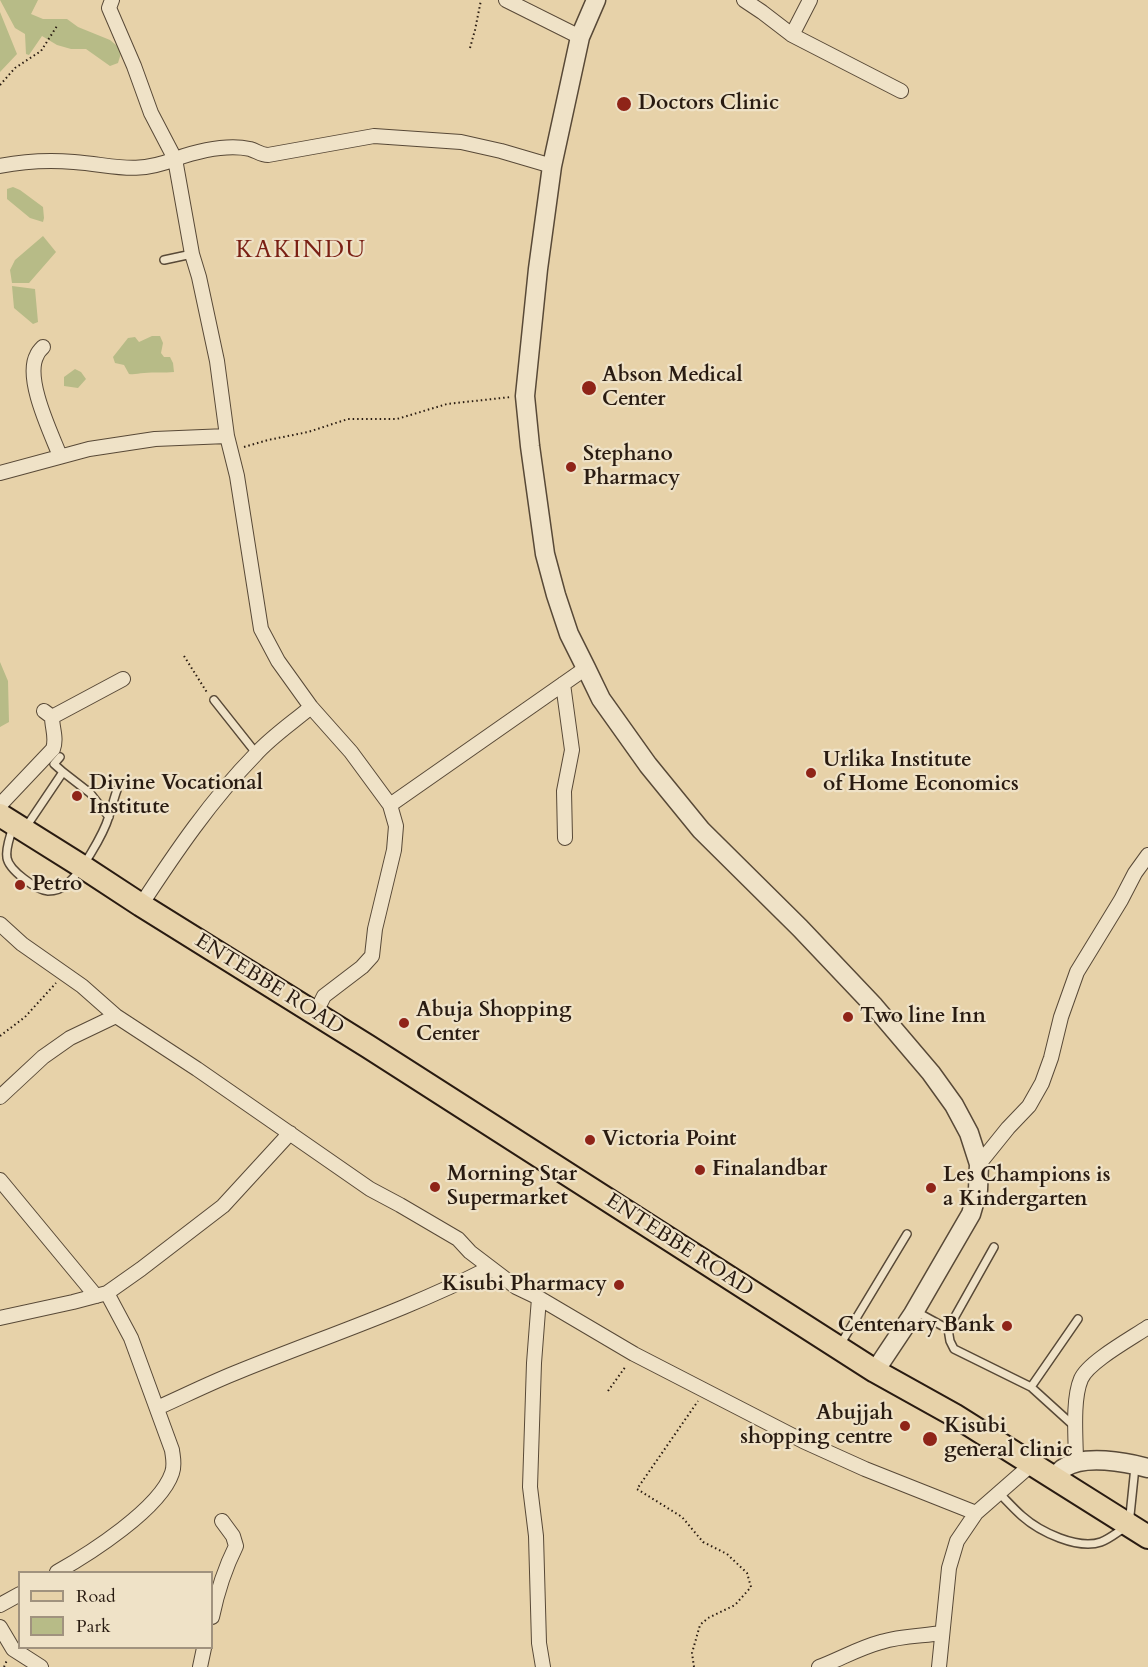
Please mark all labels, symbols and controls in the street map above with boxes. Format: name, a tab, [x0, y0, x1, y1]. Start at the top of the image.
place label: Doctors Clinic	[638, 91, 779, 117]
marker: Doctors Clinic	[615, 95, 633, 113]
district label: KAKINDU	[235, 237, 367, 265]
place label: Abson Medical Center	[602, 363, 743, 413]
marker: Abson Medical Center	[580, 379, 598, 397]
place label: Stephano Pharmacy	[583, 442, 680, 492]
marker: Stephano Pharmacy	[564, 460, 578, 474]
place label: Urlika Institute of Home Economics	[823, 748, 1019, 798]
marker: Urlika Institute of Home Economics	[804, 766, 818, 780]
place label: Divine Vocational Institute	[89, 771, 263, 821]
marker: Divine Vocational Institute	[70, 789, 84, 803]
place label: Petro	[32, 872, 82, 898]
marker: Petro	[13, 878, 27, 892]
street label: ENTEBBE ROAD	[190, 929, 348, 1041]
place label: Abuja Shopping Center	[416, 998, 571, 1048]
place label: Two line Inn	[860, 1004, 986, 1030]
marker: Two line Inn	[841, 1010, 855, 1024]
marker: Abuja Shopping Center	[397, 1016, 411, 1030]
place label: Victoria Point	[602, 1127, 736, 1153]
marker: Victoria Point	[583, 1133, 597, 1147]
place label: Finalandbar	[712, 1157, 827, 1183]
place label: Morning Star Supermarket	[447, 1162, 577, 1212]
marker: Finalandbar	[693, 1163, 707, 1177]
place label: Les Champions is a Kindergarten	[943, 1163, 1111, 1213]
marker: Morning Star Supermarket	[428, 1180, 442, 1194]
marker: Les Champions is a Kindergarten	[924, 1181, 938, 1195]
street label: ENTEBBE ROAD	[600, 1189, 758, 1303]
place label: Kisubi Pharmacy	[442, 1272, 607, 1298]
marker: Kisubi Pharmacy	[612, 1278, 626, 1292]
place label: Centenary Bank	[838, 1313, 995, 1339]
marker: Centenary Bank	[1000, 1319, 1014, 1333]
place label: Abujjah shopping centre	[740, 1401, 893, 1451]
place label: Kisubi general clinic	[944, 1414, 1073, 1464]
marker: Abujjah shopping centre	[898, 1419, 912, 1433]
marker: Kisubi general clinic	[921, 1430, 939, 1448]
legend	[18, 1571, 213, 1649]
text: Road	[76, 1584, 116, 1609]
text: Park	[76, 1614, 111, 1639]

